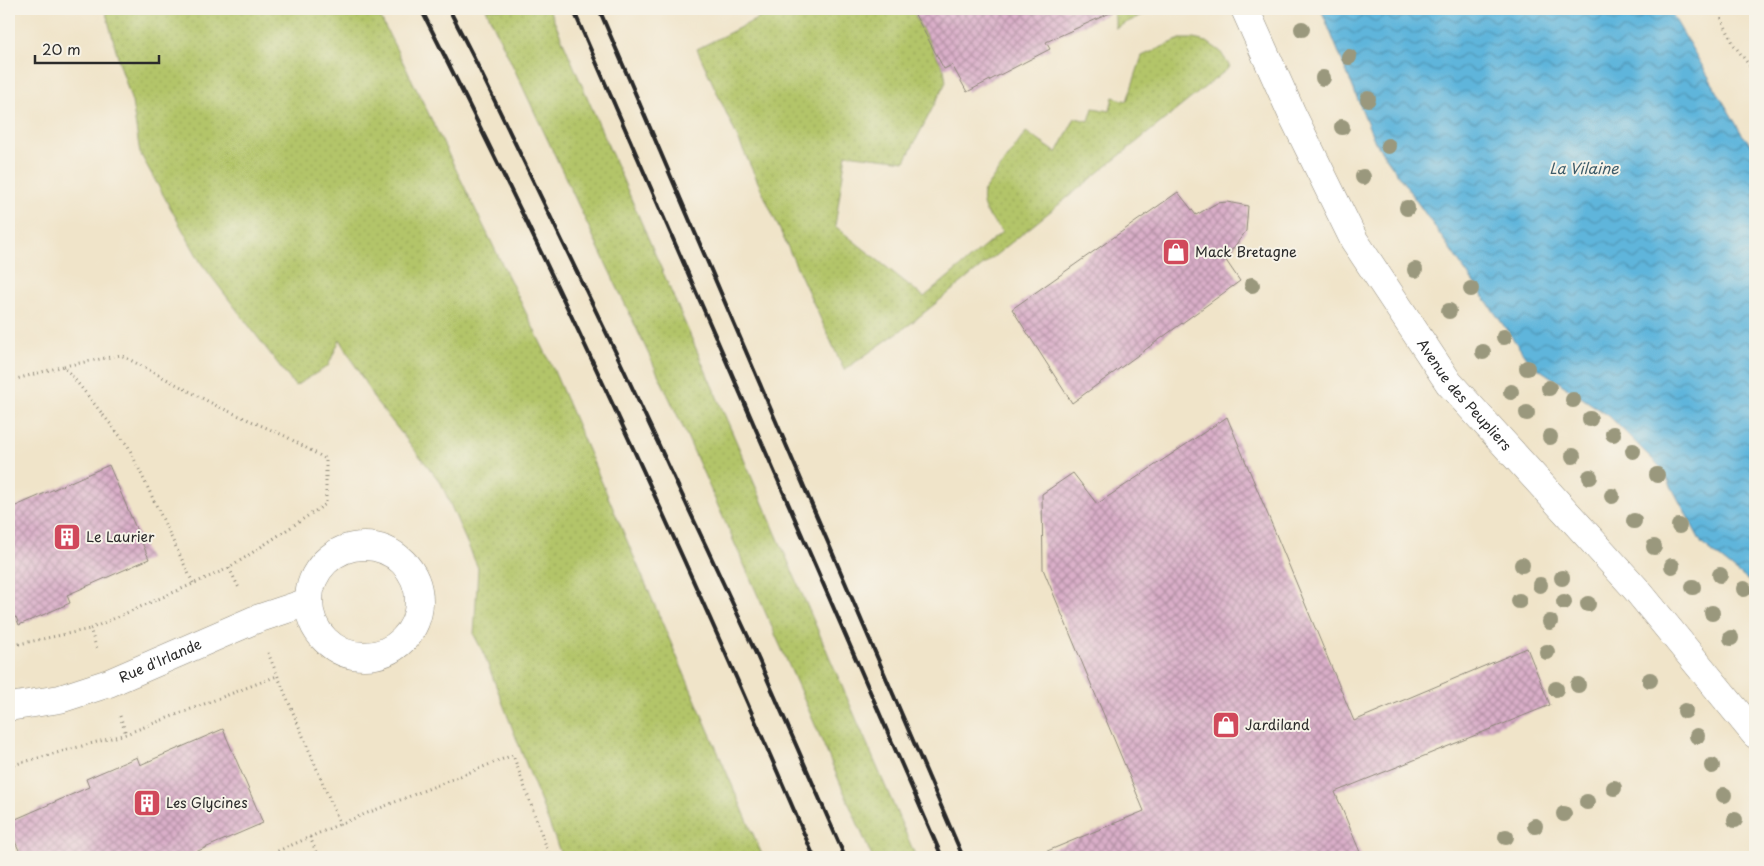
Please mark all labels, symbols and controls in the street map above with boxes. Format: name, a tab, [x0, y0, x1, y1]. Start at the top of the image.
scale bar	[35, 32, 159, 64]
text: 20 m	[42, 37, 81, 60]
water label: La Vilaine	[1549, 156, 1619, 179]
shop icon: Mack Bretagne	[1161, 237, 1191, 267]
place label: Mack Bretagne	[1195, 241, 1297, 262]
street label: Avenue des Peupliers	[1412, 334, 1517, 455]
building icon: Le Laurier	[52, 522, 82, 552]
place label: Le Laurier	[86, 526, 155, 547]
street label: Rue d'Irlande	[115, 633, 205, 687]
shop icon: Jardiland	[1211, 710, 1241, 740]
place label: Jardiland	[1245, 714, 1310, 735]
building icon: Les Glycines	[132, 788, 162, 818]
place label: Les Glycines	[166, 792, 248, 813]

